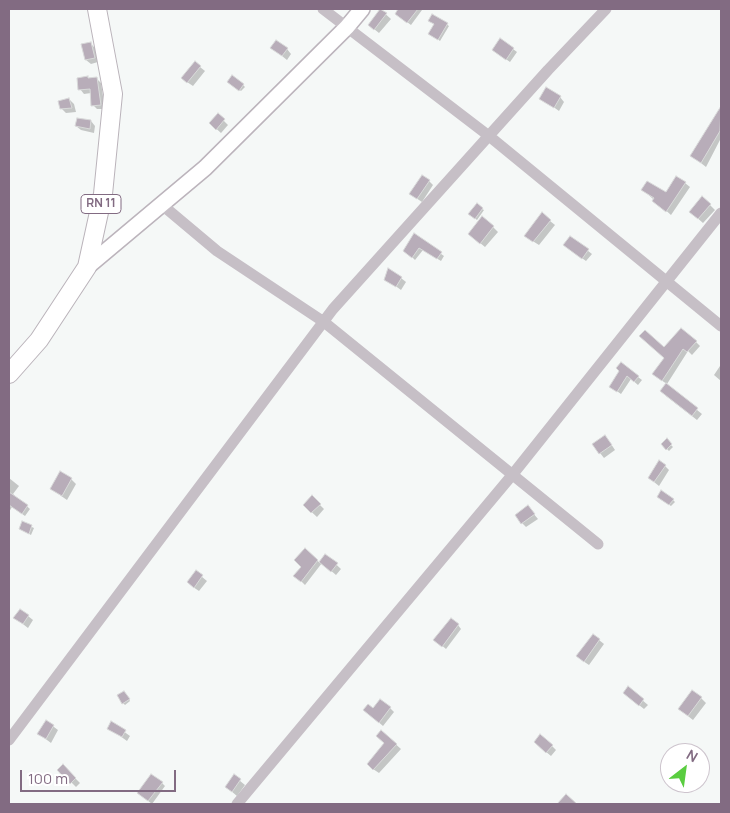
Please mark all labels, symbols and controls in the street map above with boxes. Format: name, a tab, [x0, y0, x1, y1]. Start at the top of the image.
road number: RN 11	[81, 194, 121, 213]
north arrow	[660, 743, 710, 793]
text: N	[683, 745, 701, 766]
scale bar	[22, 760, 179, 792]
text: 100 m	[28, 768, 68, 789]

